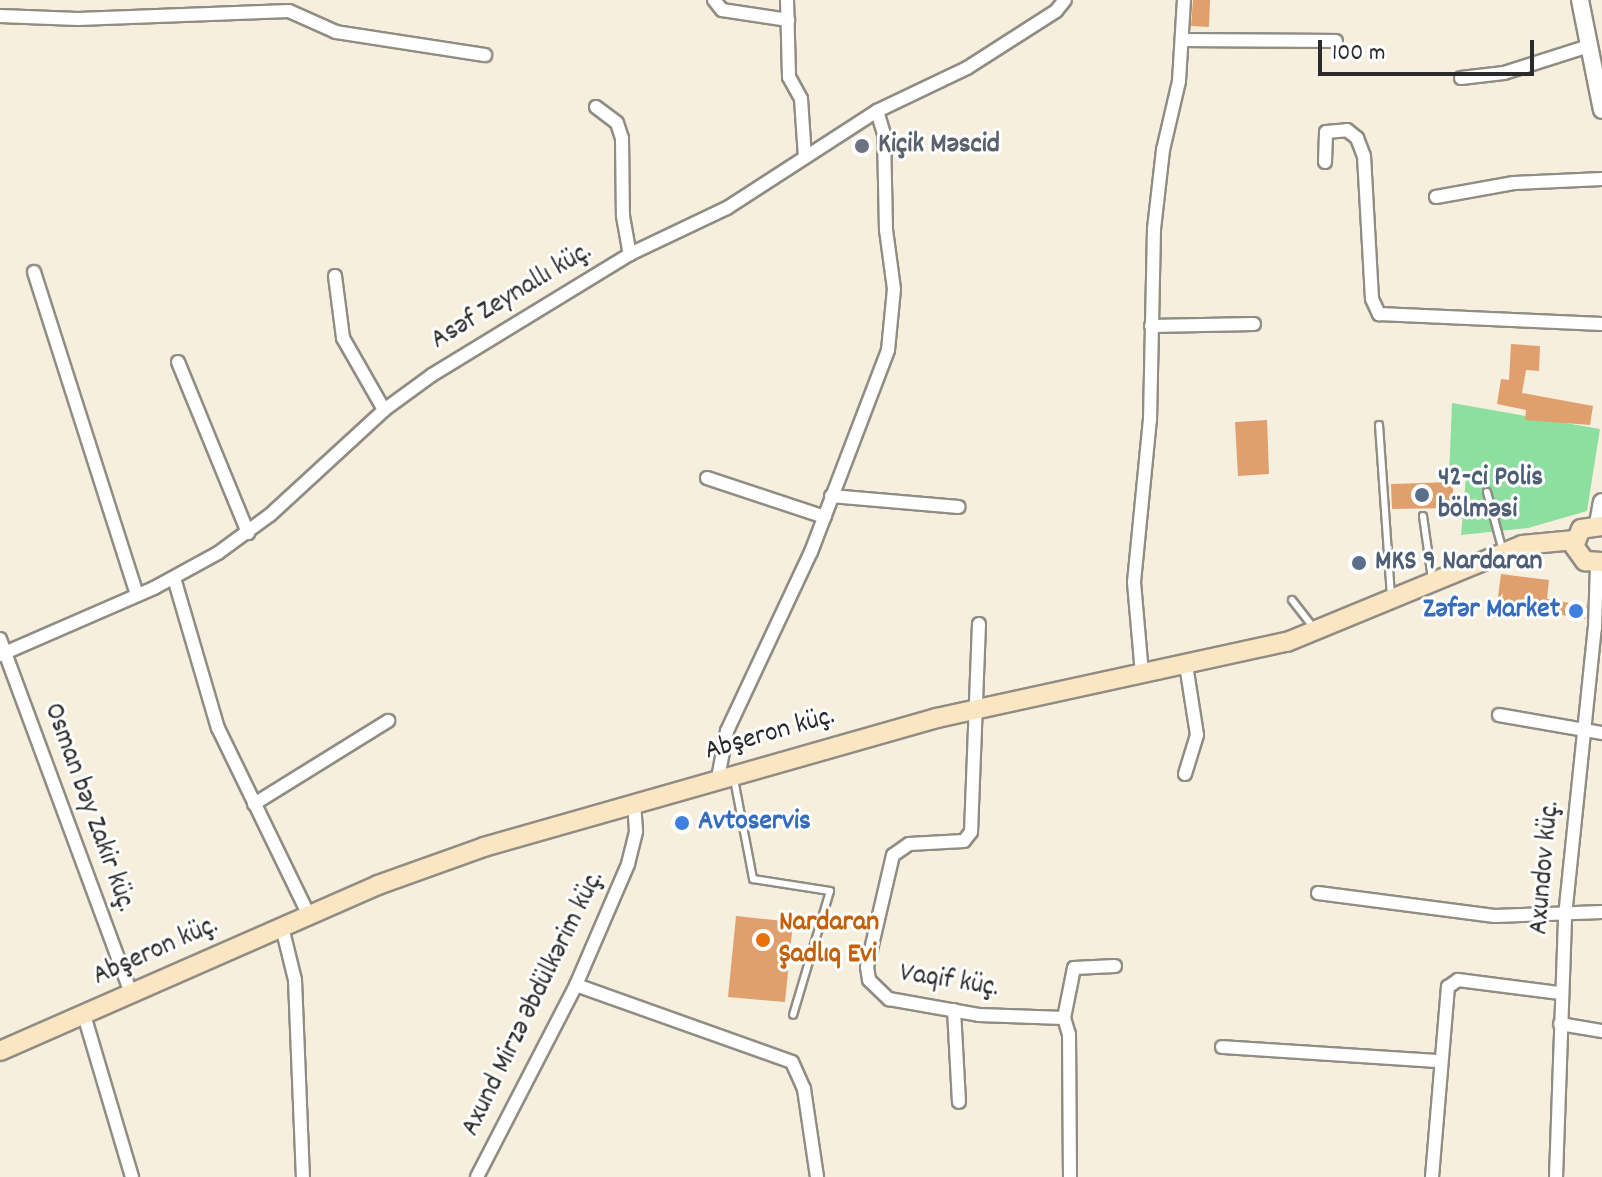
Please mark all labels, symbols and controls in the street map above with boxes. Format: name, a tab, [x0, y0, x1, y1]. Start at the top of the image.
scale bar	[1322, 24, 1538, 74]
text: 100 m	[1332, 37, 1385, 71]
place label: Kiçik Məscid	[878, 129, 1000, 163]
marker: Kiçik Məscid	[853, 137, 871, 155]
street label: Asəf Zeynallı küç.	[425, 236, 599, 358]
place label: 42-ci Polis bölməsi	[1438, 462, 1543, 528]
marker: 42-ci Polis bölməsi	[1413, 486, 1431, 504]
place label: MKS 9 Nardaran	[1375, 546, 1542, 580]
marker: MKS 9 Nardaran	[1350, 554, 1368, 572]
place label: Zəfər Market	[1423, 594, 1560, 628]
marker: Zəfər Market	[1567, 602, 1585, 620]
street label: Osman bəy Zakir küç.	[35, 699, 141, 917]
street label: Abşeron küç.	[701, 700, 839, 770]
street label: Axundov küç.	[1523, 800, 1569, 936]
place label: Avtoservis	[698, 806, 811, 840]
marker: Avtoservis	[673, 814, 691, 832]
street label: Axund Mirzə Əbdülkərim küç.	[455, 866, 613, 1142]
place label: Nardaran Şadlıq Evi	[779, 907, 879, 973]
street label: Abşeron küç.	[88, 910, 224, 994]
marker: Nardaran Şadlıq Evi	[754, 931, 772, 949]
street label: Vaqif küç.	[897, 958, 1001, 1006]

